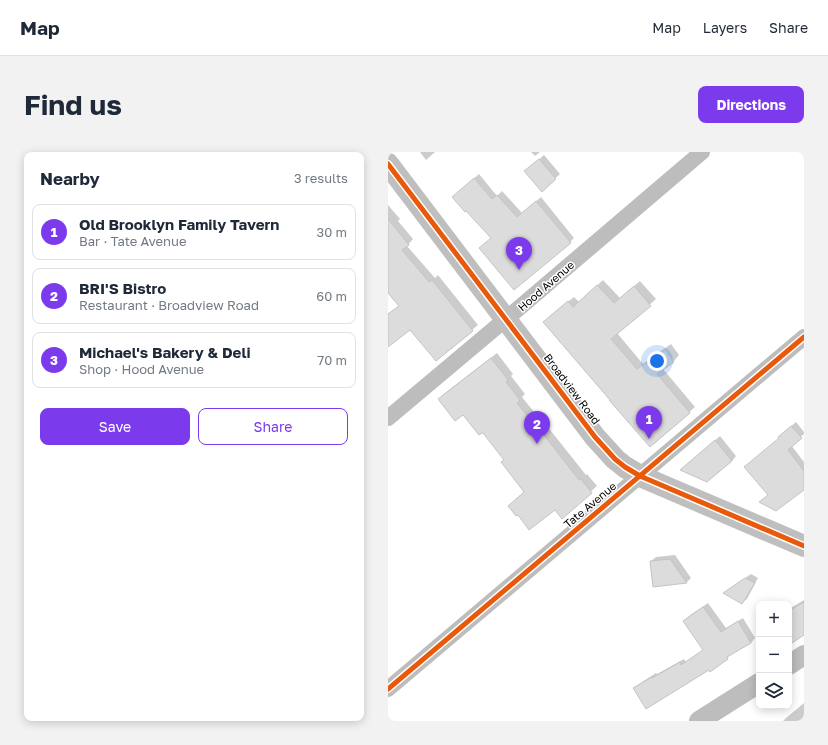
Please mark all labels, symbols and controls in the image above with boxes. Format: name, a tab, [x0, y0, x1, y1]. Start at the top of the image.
text: Map	[20, 16, 60, 39]
text: Map	[652, 19, 681, 36]
text: Layers	[703, 19, 747, 36]
text: Share	[769, 19, 808, 36]
button: Directions	[698, 86, 804, 123]
text: Find us	[24, 88, 122, 121]
text: Nearby	[40, 168, 100, 189]
text: 3 results	[294, 170, 348, 186]
text: Old Brooklyn Family Tavern	[79, 215, 279, 233]
text: 1	[51, 224, 57, 240]
text: 30 m	[317, 224, 347, 240]
text: Bar · Tate Avenue	[79, 233, 187, 249]
pin: 3	[506, 237, 532, 270]
street label: Hood Avenue	[515, 258, 576, 313]
text: BRI'S Bistro	[79, 279, 166, 297]
text: 2	[50, 288, 58, 304]
text: 60 m	[316, 288, 347, 304]
text: Restaurant · Broadview Road	[79, 297, 259, 313]
text: Michael's Bakery & Deli	[79, 343, 251, 361]
street label: Broadview Road	[542, 351, 603, 427]
your location	[647, 351, 667, 371]
text: 3	[50, 352, 58, 368]
text: 70 m	[317, 352, 347, 368]
text: Shop · Hood Avenue	[79, 361, 204, 377]
pin: 1	[636, 406, 662, 439]
button: Save	[40, 408, 190, 445]
button: Share	[198, 408, 348, 445]
pin: 2	[524, 411, 550, 444]
street label: Tate Avenue	[561, 479, 618, 530]
map controls	[756, 601, 792, 709]
button: +	[756, 601, 792, 637]
button: −	[756, 637, 792, 673]
button: layers	[756, 673, 792, 709]

